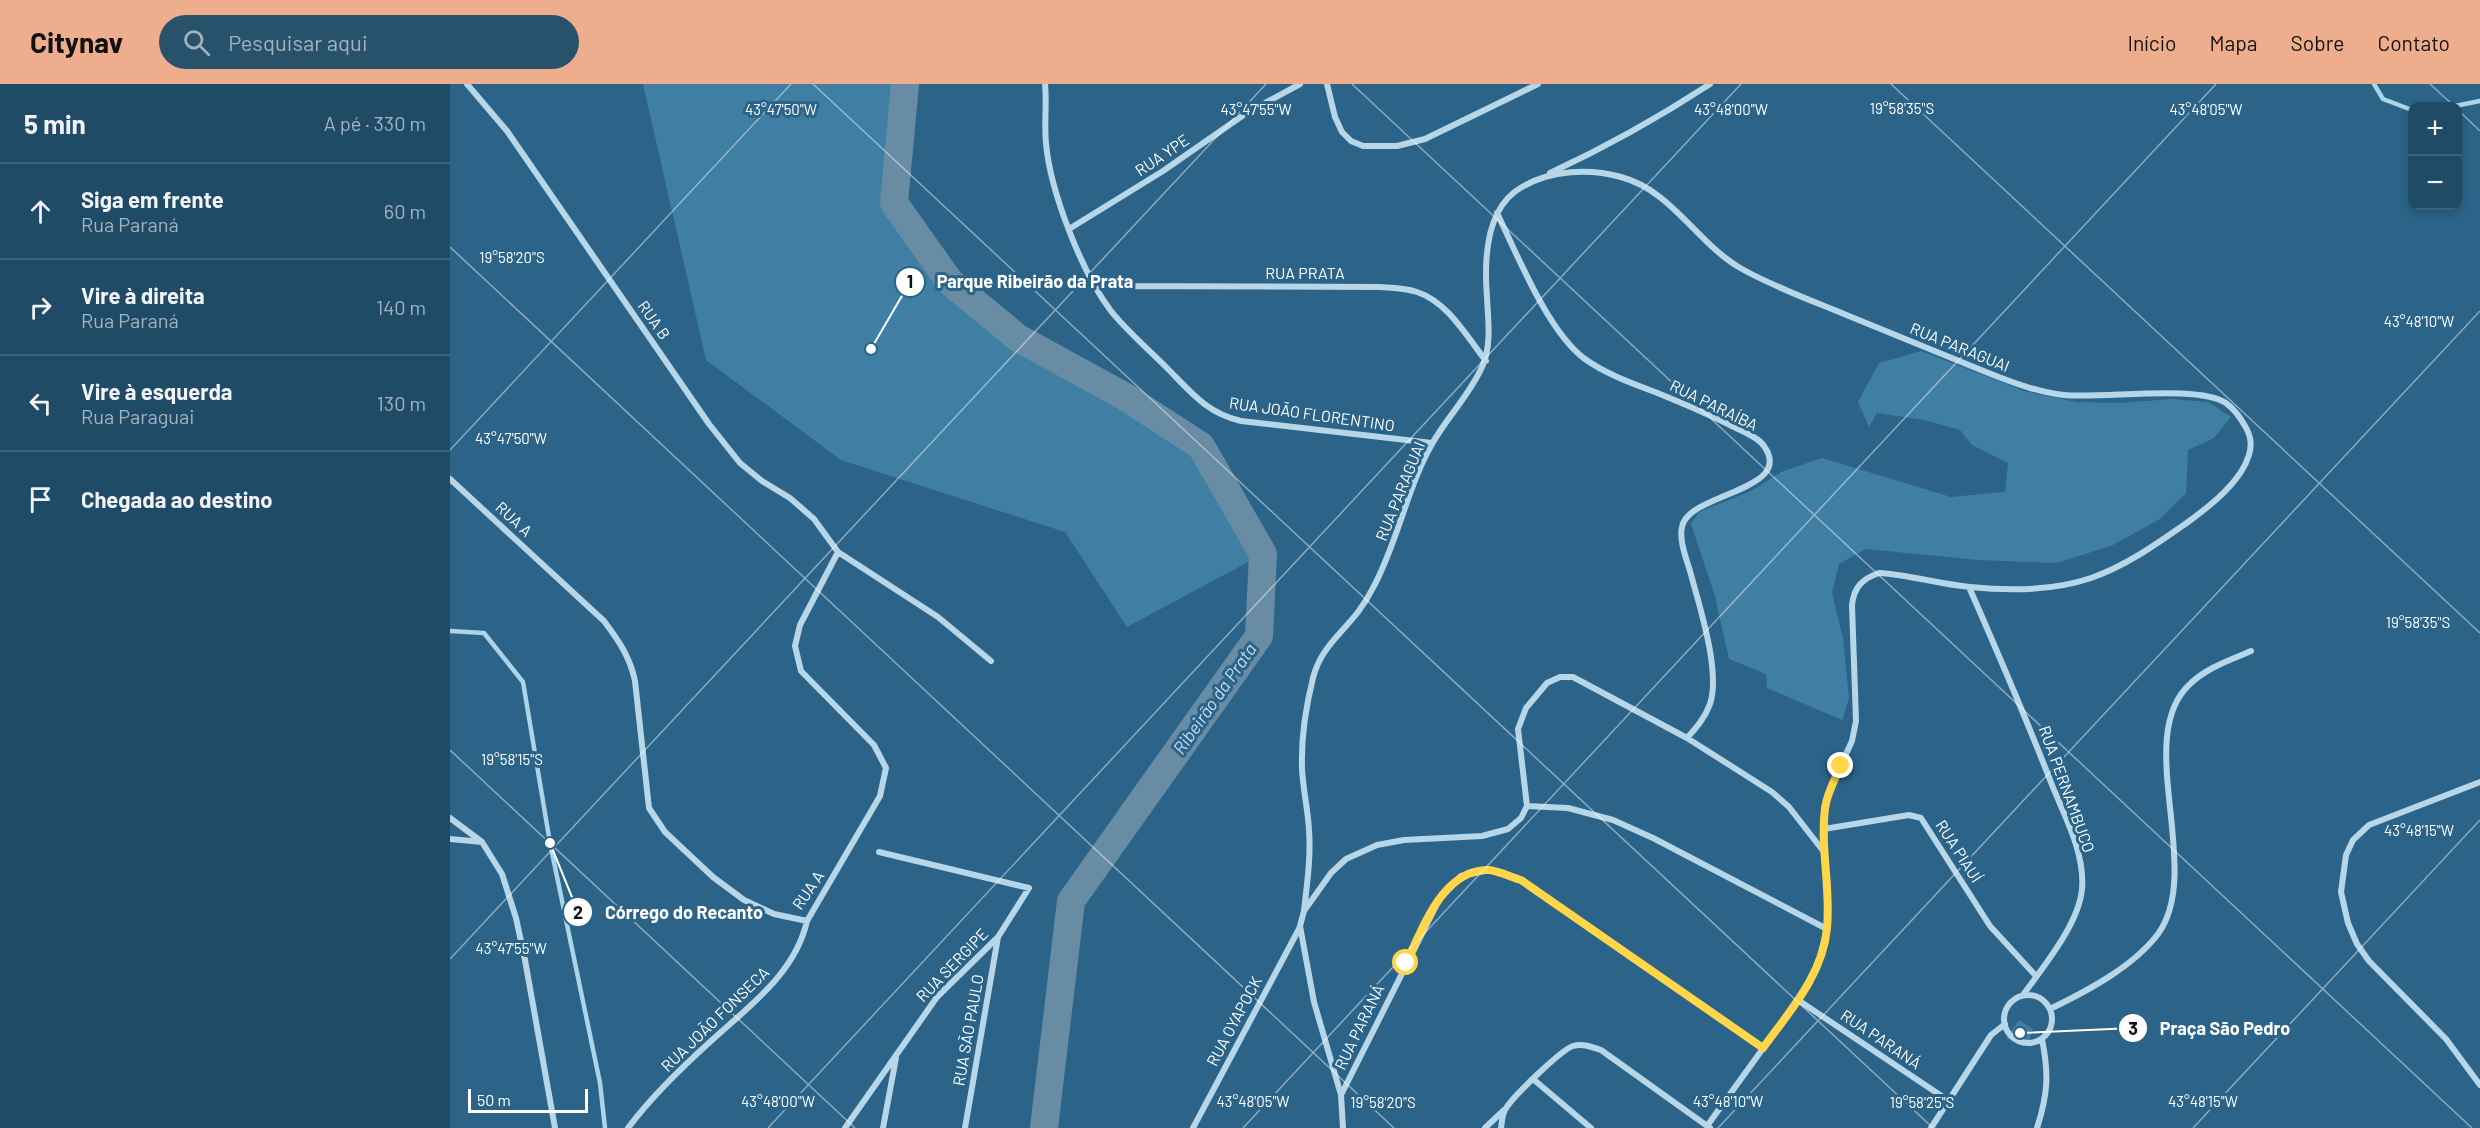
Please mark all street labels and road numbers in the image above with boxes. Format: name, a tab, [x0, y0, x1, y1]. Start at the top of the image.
street label: RUA YPE	[1131, 130, 1192, 180]
street label: RUA PRATA	[1265, 263, 1345, 282]
street label: RUA B	[634, 297, 675, 343]
street label: RUA PARAGUAI	[1908, 318, 2013, 375]
street label: RUA PARAÍBA	[1667, 375, 1761, 434]
street label: RUA JOÃO FLORENTINO	[1228, 392, 1396, 435]
street label: RUA PARAGUAI	[1371, 438, 1428, 543]
street label: RUA A	[492, 497, 537, 540]
street label: RUA PERNAMBUCO	[2036, 723, 2099, 855]
street label: RUA PIAUÍ	[1932, 816, 1987, 886]
street label: RUA A	[788, 866, 828, 913]
street label: RUA SERGIPE	[912, 924, 991, 1005]
street label: RUA JOÃO FONSECA	[657, 962, 773, 1075]
street label: RUA OYAPOCK	[1202, 972, 1265, 1069]
street label: RUA SÃO PAULO	[948, 973, 987, 1087]
street label: RUA PARANÁ	[1330, 981, 1387, 1072]
street label: RUA PARANÁ	[1838, 1005, 1925, 1072]

